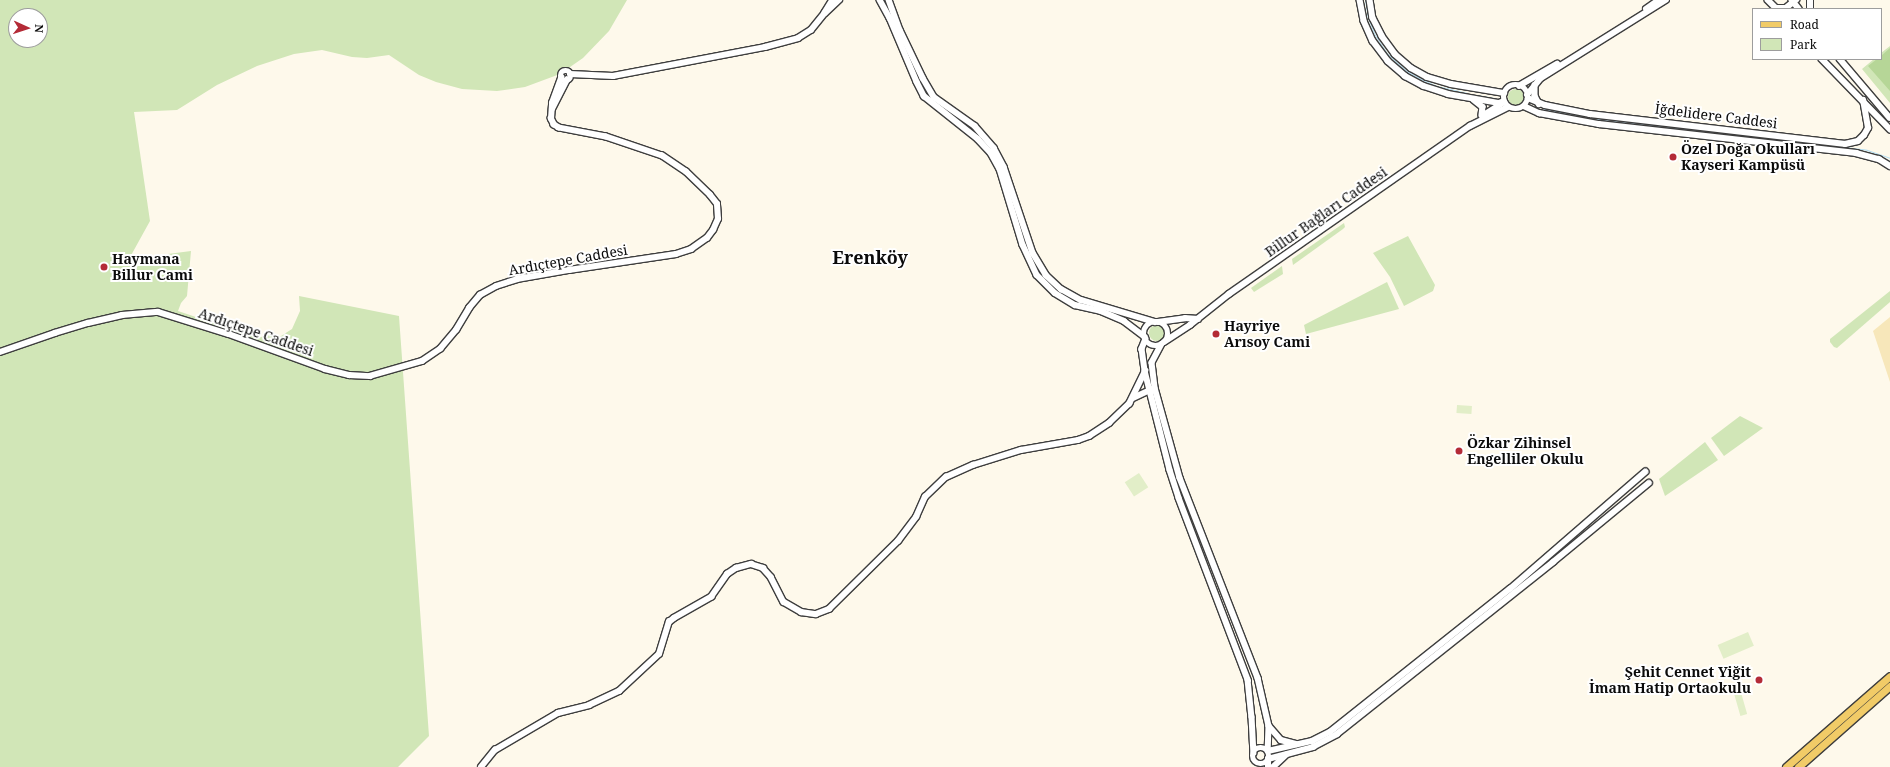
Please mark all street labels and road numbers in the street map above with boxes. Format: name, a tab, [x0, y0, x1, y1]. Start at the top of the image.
street label: İğdelidere Caddesi	[1654, 100, 1778, 132]
street label: Billur Bağları Caddesi	[1262, 164, 1390, 260]
street label: Ardıçtepe Caddesi	[507, 241, 629, 279]
street label: Ardıçtepe Caddesi	[196, 304, 316, 360]

